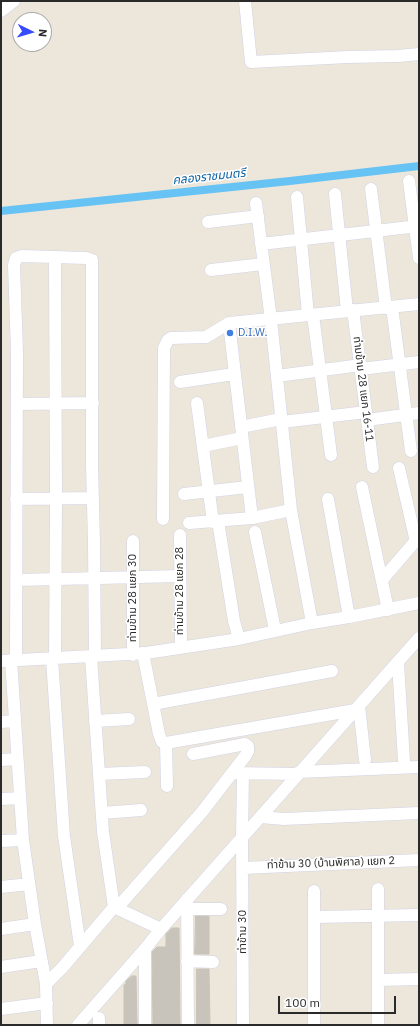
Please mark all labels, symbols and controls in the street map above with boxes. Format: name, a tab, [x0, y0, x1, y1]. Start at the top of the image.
north arrow	[12, 12, 52, 52]
text: N	[36, 28, 50, 38]
water label: คลองราชมนตรี	[172, 166, 246, 188]
place label: D.I.W.	[238, 326, 268, 340]
marker: D.I.W.	[225, 328, 235, 338]
street label: ท่ามข้าม 28 แยก 16-11	[350, 336, 376, 442]
street label: ท่ามข้าม 28 แยก 28	[173, 547, 187, 635]
street label: ท่ามข้าม 28 แยก 30	[126, 554, 140, 642]
street label: ท่าข้าม 30 (บ้านพิศาล) แยก 2	[267, 854, 395, 872]
street label: ท่าข้าม 30	[236, 910, 250, 954]
scale bar	[280, 988, 398, 1014]
text: 100 m	[285, 995, 320, 1010]

